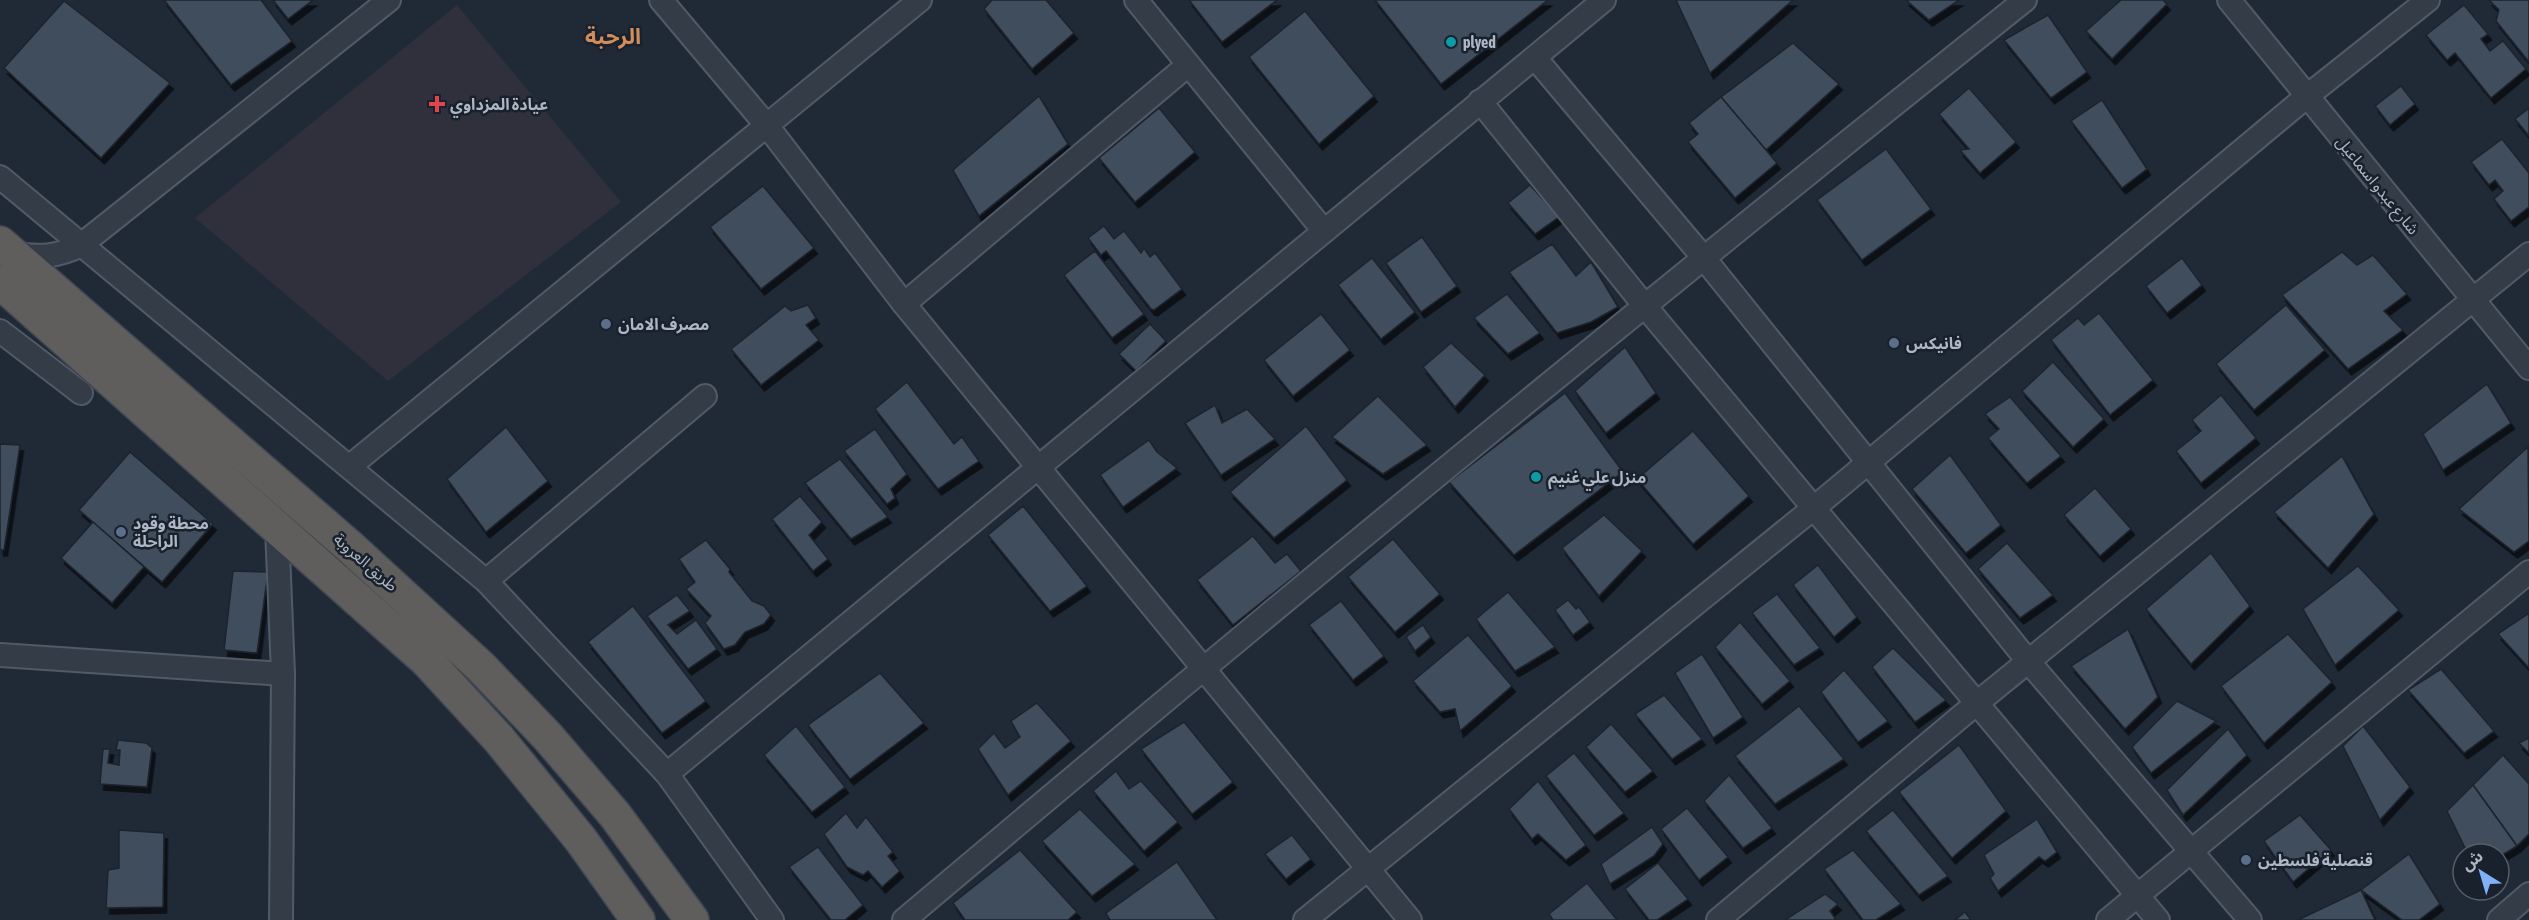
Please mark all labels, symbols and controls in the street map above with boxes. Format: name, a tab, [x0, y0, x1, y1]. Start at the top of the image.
district label: الرحبة	[585, 23, 641, 49]
place label: plyed	[1463, 33, 1496, 51]
marker: plyed	[1444, 35, 1458, 49]
marker: عيادة المزداوي	[428, 95, 446, 113]
place label: عيادة المزداوي	[450, 95, 548, 118]
street label: شارع عبدو اسماعيل	[2330, 132, 2423, 240]
place label: مصرف الامان	[618, 315, 709, 334]
marker: مصرف الامان	[599, 317, 613, 331]
place label: فانيكس	[1906, 334, 1962, 353]
marker: فانيكس	[1887, 336, 1901, 350]
place label: منزل علي غنيم	[1548, 468, 1646, 491]
marker: منزل علي غنيم	[1529, 470, 1543, 484]
place label: محطة وقود الراحلة	[133, 514, 209, 551]
marker: محطة وقود الراحلة	[114, 525, 128, 539]
street label: طريق العروبة	[329, 529, 402, 596]
north arrow	[2451, 842, 2511, 902]
text: ش	[2458, 846, 2487, 875]
place label: قنصلية فلسطين	[2258, 851, 2373, 870]
marker: قنصلية فلسطين	[2239, 853, 2253, 867]

